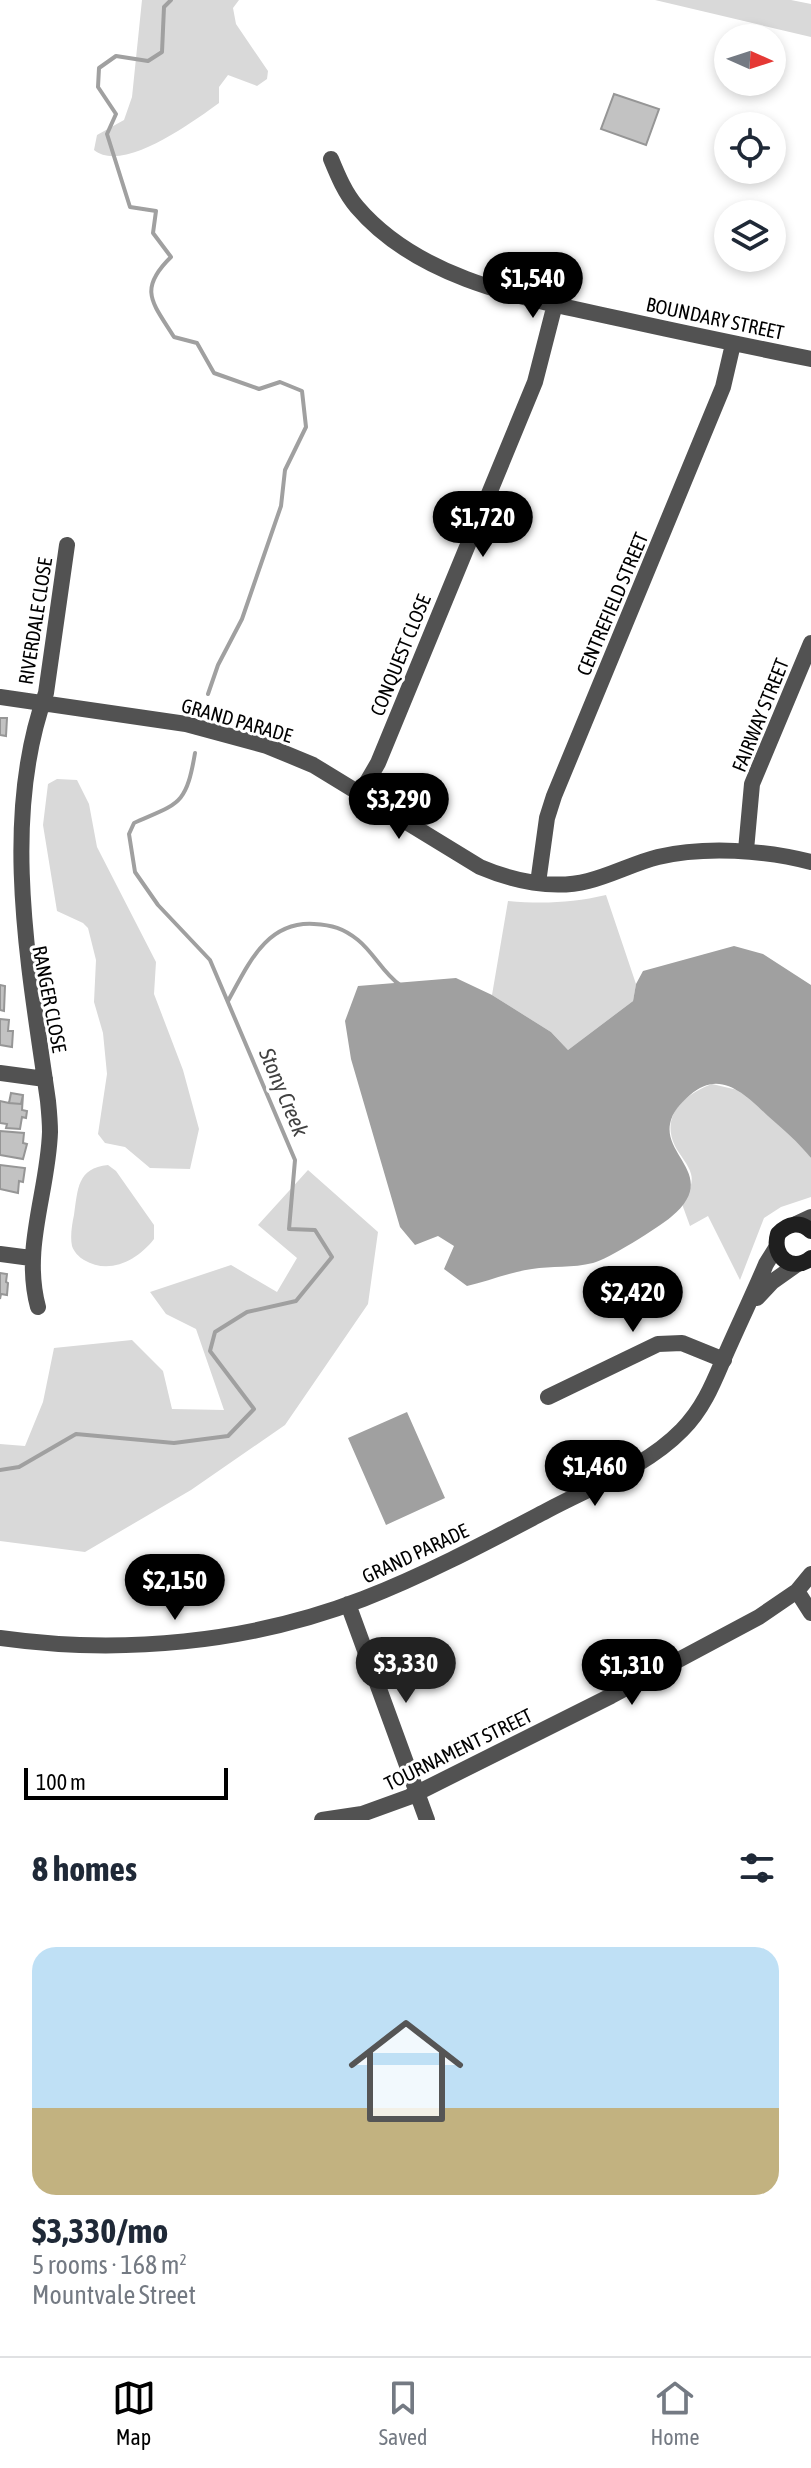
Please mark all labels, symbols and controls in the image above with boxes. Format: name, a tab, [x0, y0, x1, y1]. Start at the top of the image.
north arrow	[714, 24, 786, 96]
map controls	[714, 24, 786, 272]
button: locate	[714, 112, 786, 184]
button: layers	[714, 200, 786, 272]
pin: $1,540	[468, 252, 598, 320]
text: $1,540	[501, 263, 565, 293]
street label: BOUNDARY STREET	[644, 292, 786, 344]
pin: $1,720	[418, 491, 548, 559]
text: $1,720	[451, 502, 515, 532]
street label: CENTREFIELD STREET	[572, 529, 653, 679]
street label: RIVERDALE CLOSE	[14, 555, 56, 686]
street label: CONQUEST CLOSE	[365, 590, 435, 719]
street label: FAIRWAY STREET	[727, 655, 793, 775]
street label: GRAND PARADE	[179, 693, 296, 747]
pin: $3,290	[334, 773, 464, 841]
text: $3,290	[367, 784, 431, 814]
street label: RANGER CLOSE	[28, 944, 72, 1055]
water label: Stony Creek	[253, 1043, 314, 1140]
pin: $2,420	[568, 1266, 698, 1334]
text: $2,420	[601, 1277, 665, 1307]
pin: $1,460	[530, 1440, 660, 1508]
text: $1,460	[563, 1451, 627, 1481]
street label: GRAND PARADE	[358, 1518, 472, 1588]
pin: $2,150	[110, 1554, 240, 1622]
text: $2,150	[143, 1565, 207, 1595]
pin: $3,330	[341, 1637, 471, 1705]
pin: $1,310	[567, 1639, 697, 1707]
text: $3,330	[374, 1648, 438, 1678]
text: $1,310	[600, 1650, 664, 1680]
street label: TOURNAMENT STREET	[380, 1703, 536, 1795]
scale bar	[24, 1764, 228, 1800]
text: 100 m	[36, 1769, 86, 1795]
icon: filters	[735, 1846, 779, 1890]
text: 8 homes	[32, 1849, 137, 1888]
icon: home	[334, 1999, 478, 2143]
text: $3,330/mo	[32, 2211, 168, 2250]
text: 5 rooms · 168 m²	[32, 2250, 187, 2280]
text: Mountvale Street	[32, 2280, 196, 2310]
tab: Map	[112, 2376, 156, 2450]
tab: Saved	[379, 2376, 427, 2450]
tab: Home	[650, 2376, 699, 2450]

